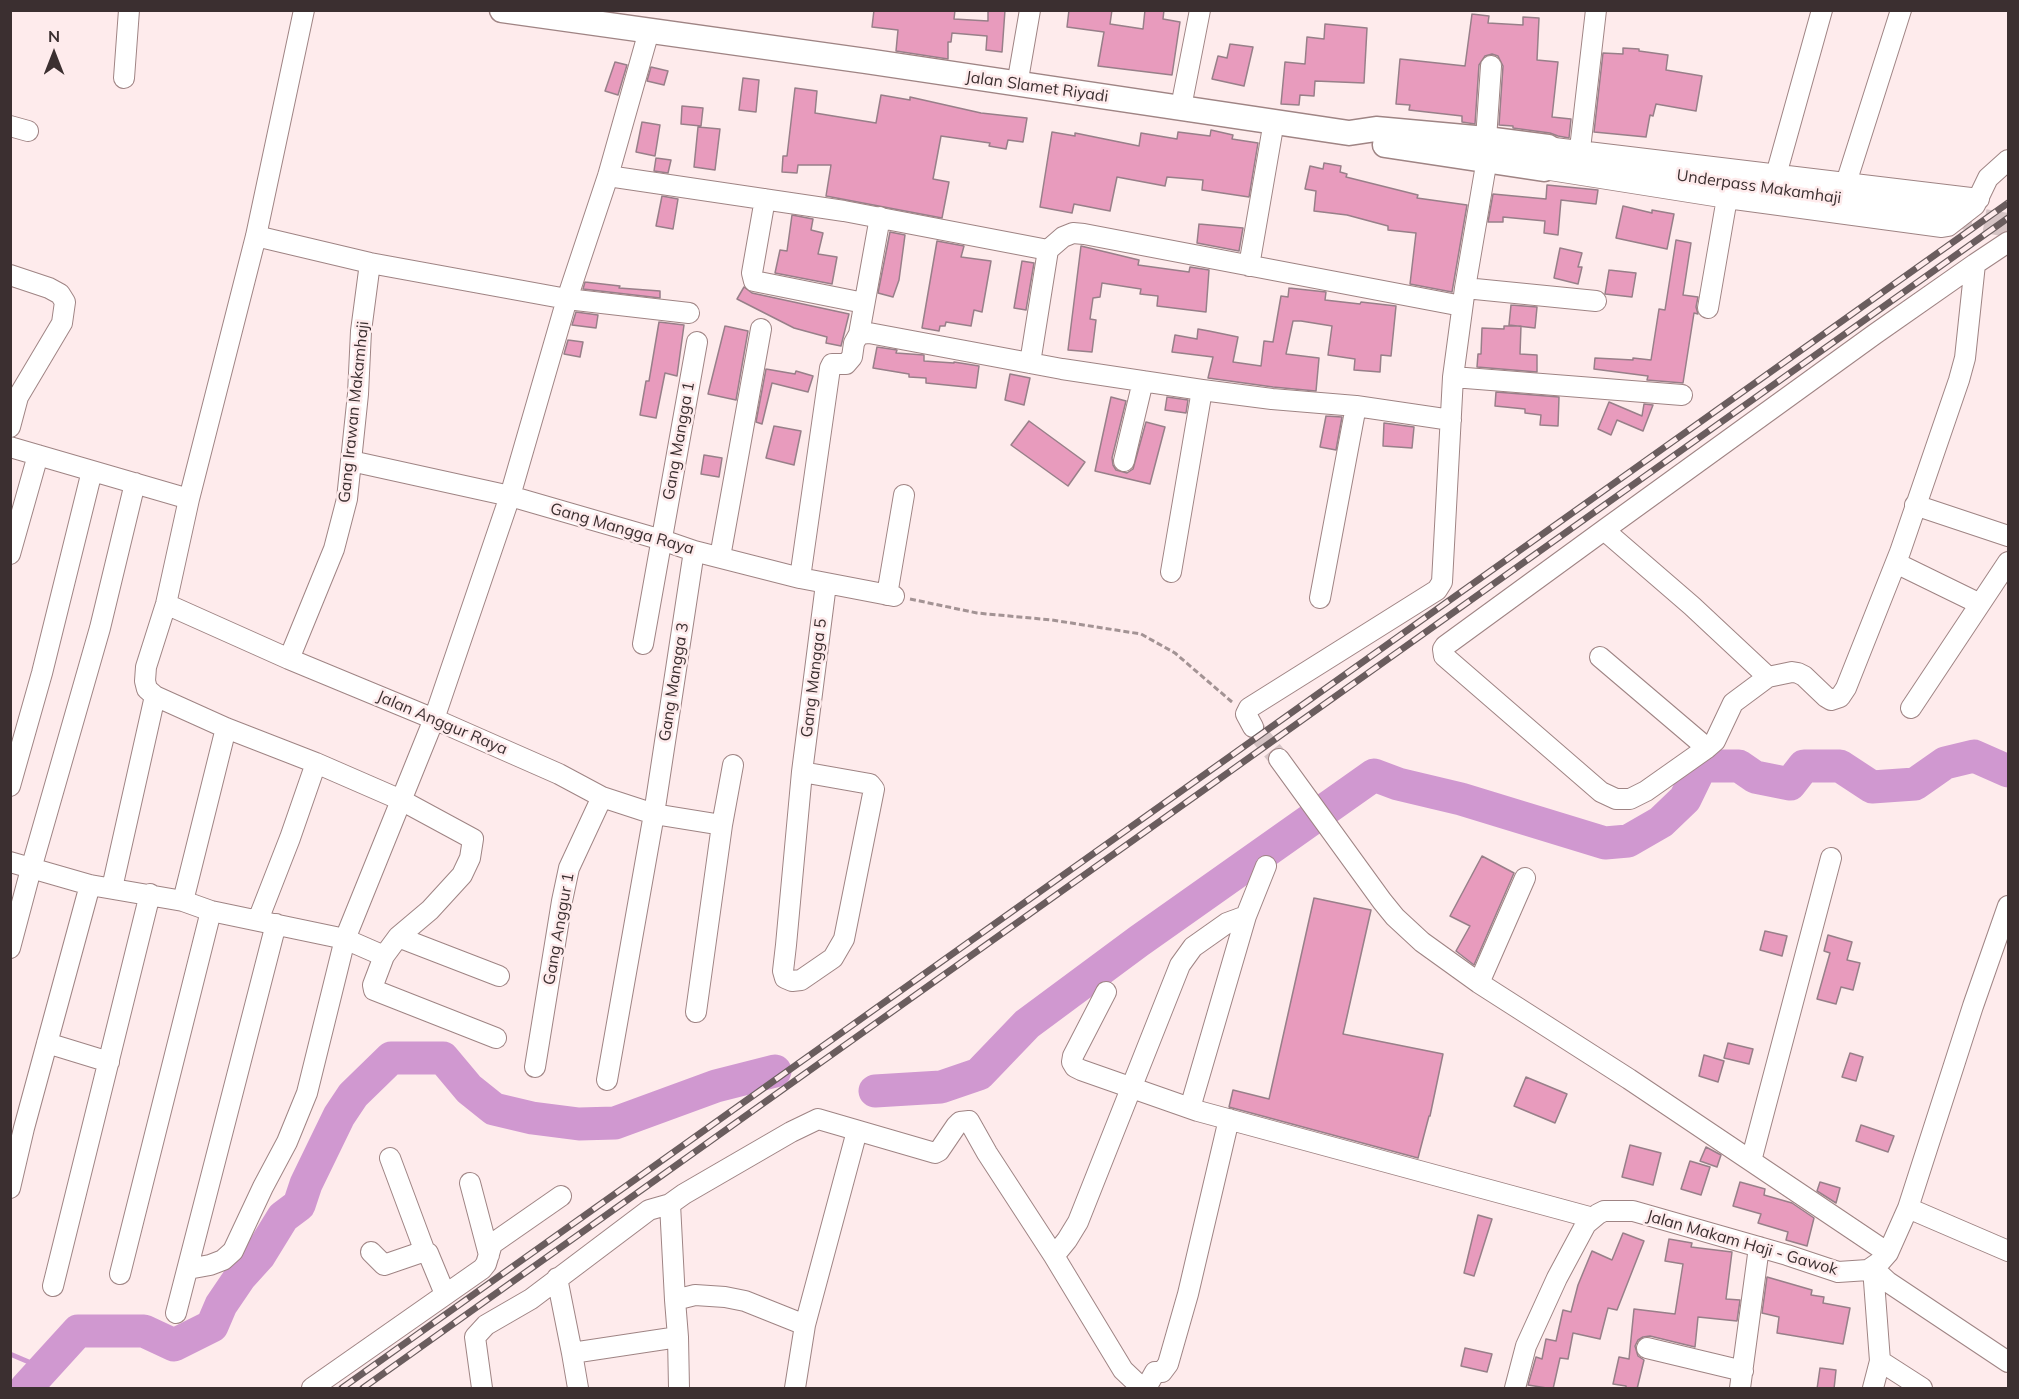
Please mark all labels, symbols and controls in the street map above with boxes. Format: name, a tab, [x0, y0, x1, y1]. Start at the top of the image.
north arrow	[24, 24, 84, 84]
text: N	[48, 26, 60, 46]
street label: Jalan Slamet Riyadi	[964, 67, 1110, 107]
street label: Underpass Makamhaji	[1675, 166, 1843, 208]
street label: Gang Irawan Makamhaji	[335, 320, 373, 504]
street label: Gang Mangga 1	[659, 380, 699, 502]
street label: Gang Mangga Raya	[548, 499, 696, 559]
street label: Gang Mangga 5	[797, 617, 831, 739]
street label: Gang Mangga 3	[655, 621, 693, 743]
street label: Jalan Anggur Raya	[374, 687, 510, 759]
street label: Gang Anggur 1	[540, 871, 578, 987]
street label: Jalan Makam Haji - Gawok	[1644, 1206, 1840, 1280]

